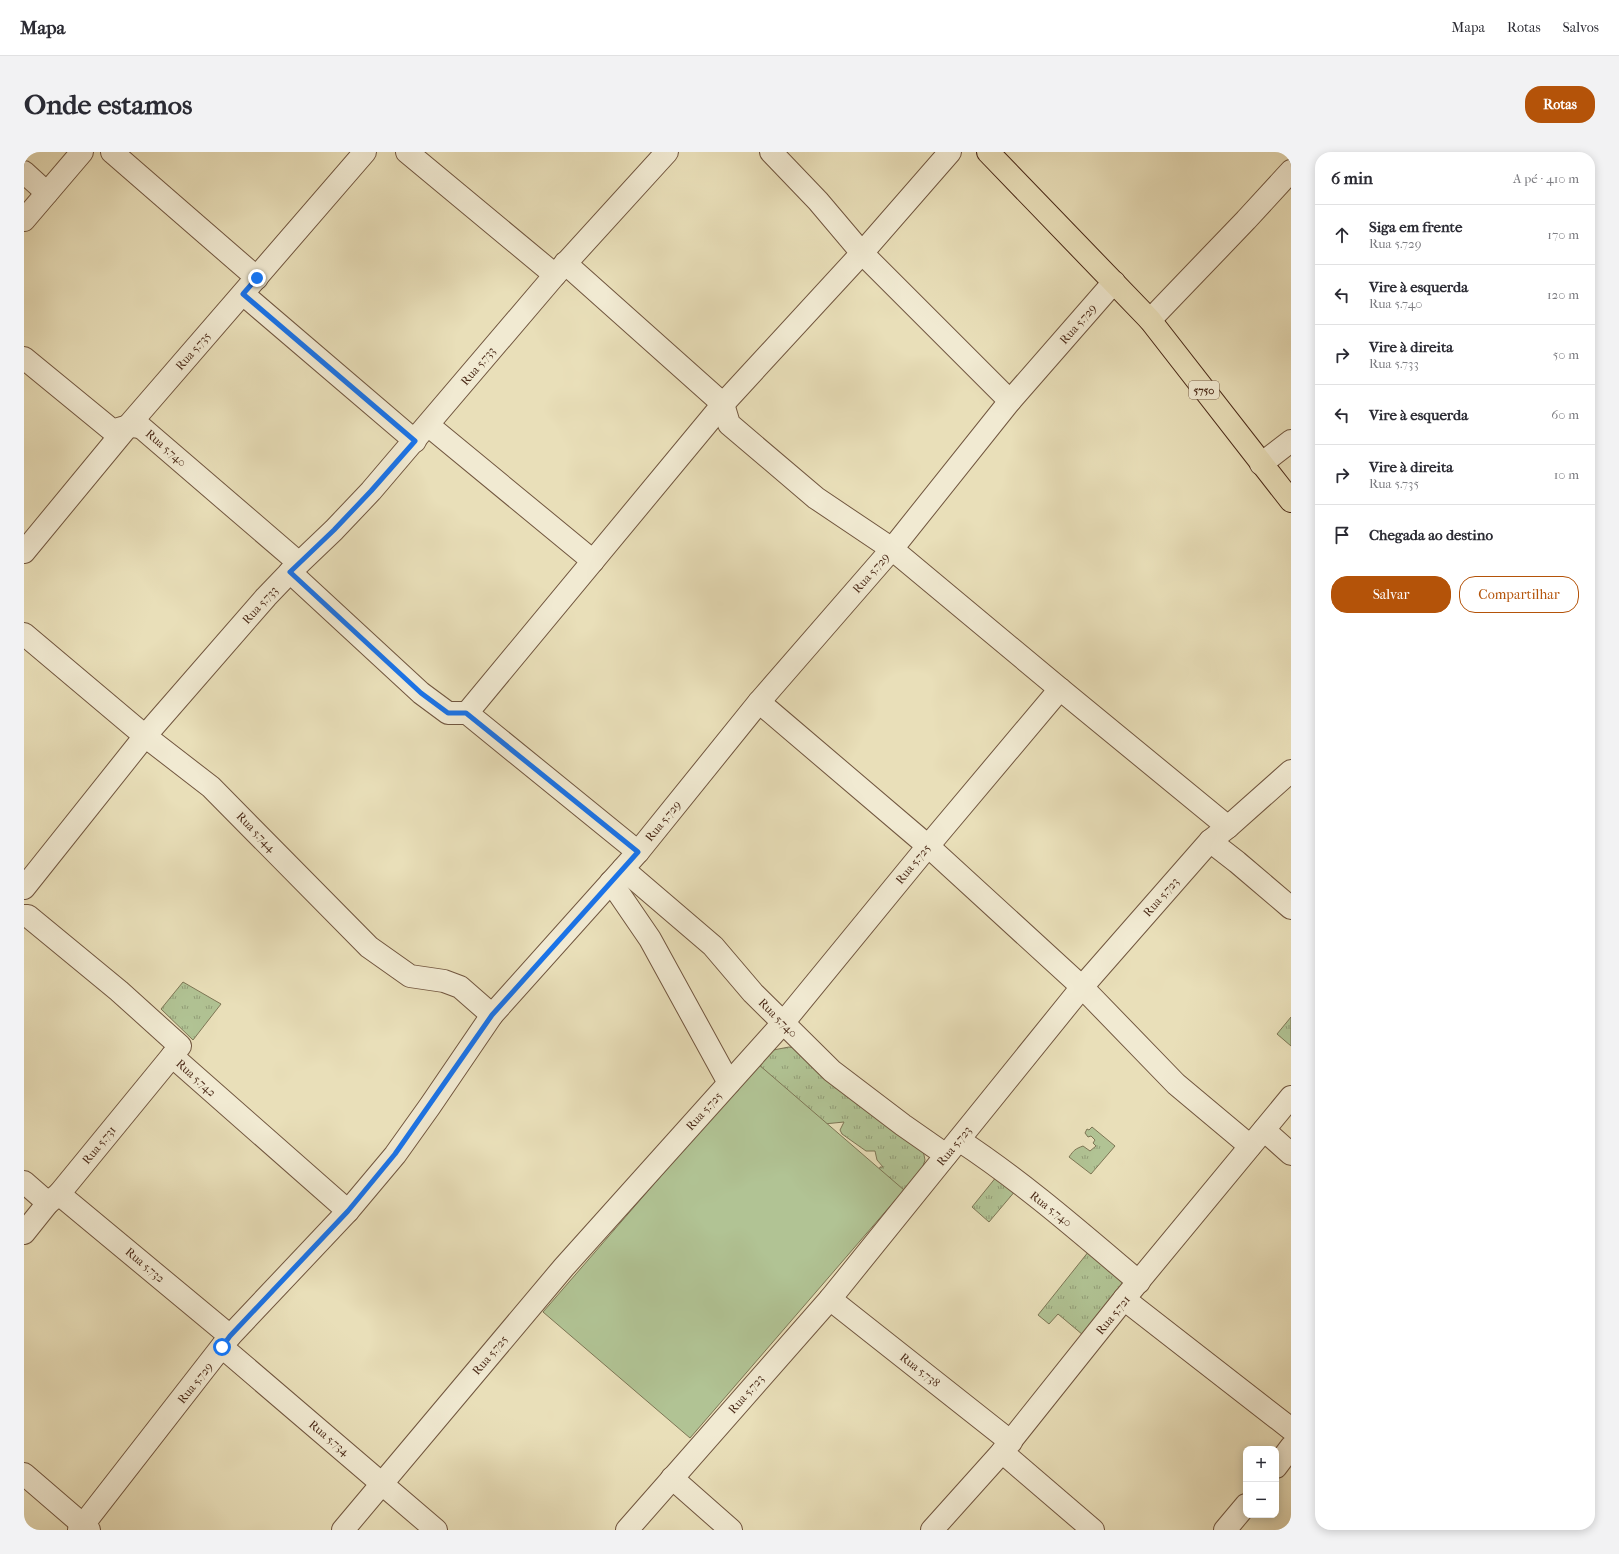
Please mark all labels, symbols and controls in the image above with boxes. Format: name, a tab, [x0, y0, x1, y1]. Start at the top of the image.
text: Mapa	[20, 17, 65, 39]
text: Mapa	[1452, 19, 1485, 36]
text: Rotas	[1507, 19, 1541, 36]
text: Salvos	[1563, 19, 1599, 36]
button: Rotas	[1525, 86, 1595, 123]
text: Onde estamos	[24, 88, 192, 121]
text: 6 min	[1331, 168, 1373, 188]
text: A pé · 410 m	[1513, 171, 1579, 186]
text: Siga em frente	[1369, 218, 1462, 236]
icon: ahead	[1331, 224, 1353, 246]
text: 170 m	[1547, 227, 1579, 242]
text: Rua 5.729	[1369, 236, 1422, 251]
route end	[248, 269, 266, 287]
text: Vire à esquerda	[1369, 278, 1468, 296]
icon: left	[1331, 284, 1353, 306]
text: 120 m	[1547, 287, 1579, 302]
text: Rua 5.740	[1369, 296, 1423, 311]
street label: Rua 5.729	[1057, 301, 1099, 347]
street label: Rua 5.735	[173, 329, 213, 373]
text: Vire à direita	[1369, 338, 1453, 356]
street label: Rua 5.733	[458, 344, 498, 388]
icon: right	[1331, 344, 1353, 366]
text: 50 m	[1553, 347, 1579, 362]
text: Rua 5.733	[1369, 356, 1419, 371]
road number: 5750	[1189, 381, 1219, 399]
icon: left	[1331, 404, 1353, 426]
text: Vire à esquerda	[1369, 406, 1468, 424]
text: 60 m	[1551, 407, 1579, 422]
street label: Rua 5.740	[143, 427, 189, 469]
text: Vire à direita	[1369, 458, 1453, 476]
icon: right	[1331, 464, 1353, 486]
text: 10 m	[1554, 467, 1579, 482]
text: Rua 5.735	[1369, 476, 1419, 491]
icon: arrive	[1331, 524, 1353, 546]
text: Chegada ao destino	[1369, 526, 1493, 544]
street label: Rua 5.729	[850, 550, 892, 596]
button: Salvar	[1331, 576, 1451, 613]
button: Compartilhar	[1459, 576, 1579, 613]
street label: Rua 5.733	[239, 583, 281, 627]
street label: Rua 5.729	[642, 798, 684, 844]
street label: Rua 5.744	[234, 809, 279, 855]
street label: Rua 5.725	[893, 841, 933, 887]
street label: Rua 5.723	[1140, 875, 1182, 919]
street label: Rua 5.740	[756, 996, 800, 1040]
street label: Rua 5.742	[173, 1056, 219, 1100]
street label: Rua 5.725	[683, 1089, 725, 1133]
street label: Rua 5.731	[79, 1123, 119, 1167]
street label: Rua 5.723	[934, 1123, 974, 1169]
street label: Rua 5.740	[1027, 1188, 1075, 1230]
street label: Rua 5.732	[122, 1244, 168, 1286]
street label: Rua 5.721	[1093, 1293, 1133, 1337]
street label: Rua 5.725	[469, 1332, 511, 1378]
route start	[213, 1338, 231, 1356]
street label: Rua 5.738	[897, 1350, 943, 1390]
street label: Rua 5.729	[175, 1360, 215, 1406]
street label: Rua 5.723	[725, 1372, 767, 1416]
street label: Rua 5.734	[306, 1417, 353, 1459]
map controls	[1243, 1446, 1279, 1518]
button: +	[1243, 1446, 1279, 1482]
button: −	[1243, 1482, 1279, 1518]

